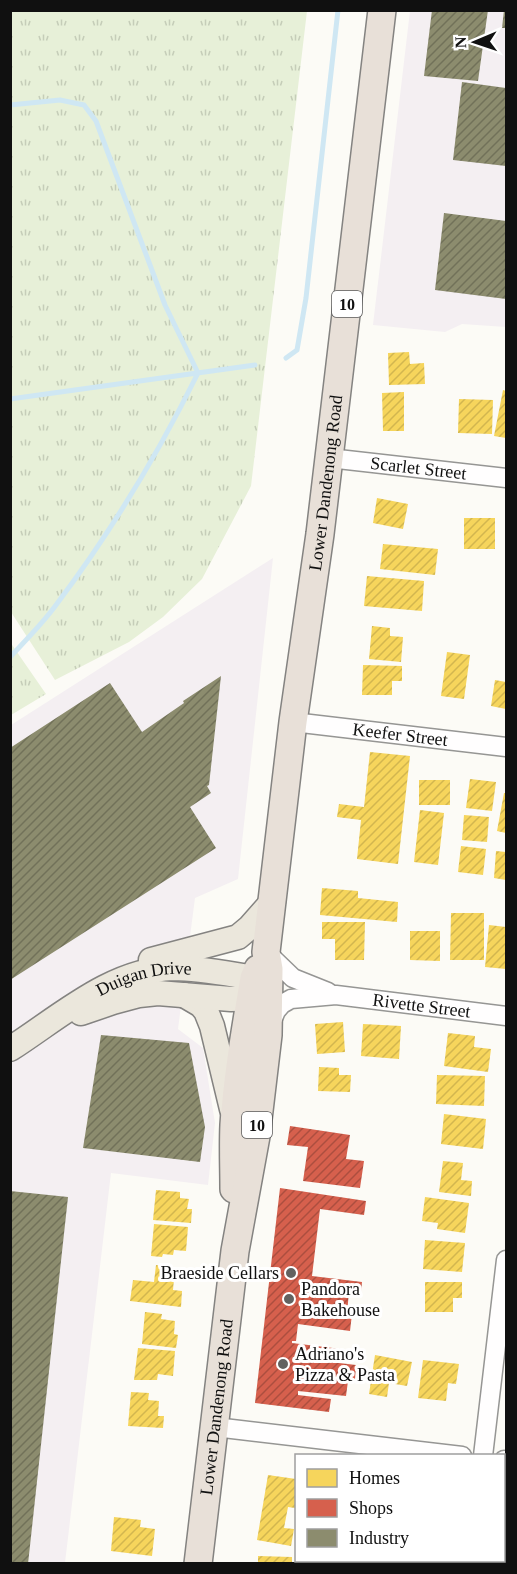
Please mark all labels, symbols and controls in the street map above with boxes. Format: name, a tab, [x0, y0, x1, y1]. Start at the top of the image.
north arrow	[445, 12, 505, 72]
text: N	[452, 36, 469, 49]
road number: 10	[332, 291, 362, 317]
street label: Lower Dandenong Road	[305, 394, 346, 572]
street label: Scarlet Street	[369, 453, 468, 483]
street label: Keefer Street	[352, 719, 449, 750]
street label: Duigan Drive	[93, 958, 192, 1000]
street label: Rivette Street	[371, 990, 472, 1022]
road number: 10	[242, 1112, 272, 1138]
place label: Braeside Cellars	[161, 1263, 279, 1283]
marker: Braeside Cellars	[284, 1266, 298, 1280]
place label: Pandora Bakehouse	[301, 1279, 380, 1320]
marker: Pandora Bakehouse	[282, 1292, 296, 1306]
street label: Lower Dandenong Road	[196, 1318, 237, 1496]
place label: Adriano's Pizza & Pasta	[295, 1344, 395, 1385]
marker: Adriano's Pizza & Pasta	[276, 1357, 290, 1371]
legend	[295, 1454, 505, 1562]
text: Homes	[349, 1468, 400, 1488]
text: Shops	[349, 1498, 393, 1518]
text: Industry	[349, 1528, 409, 1548]

